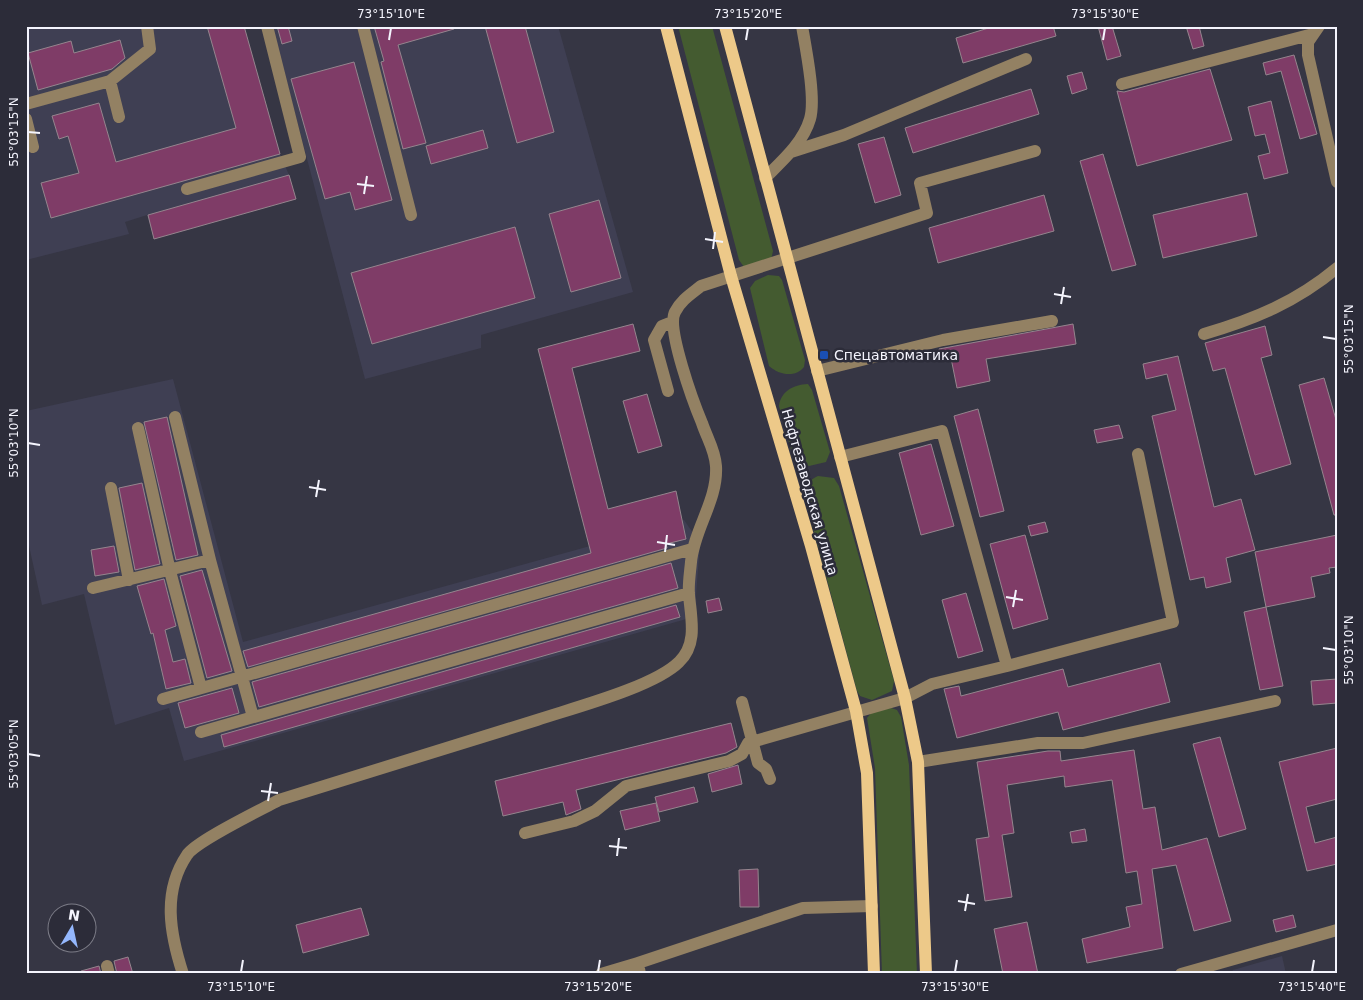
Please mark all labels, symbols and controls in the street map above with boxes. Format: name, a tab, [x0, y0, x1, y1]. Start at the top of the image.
text: 73°15'10"E	[357, 7, 425, 21]
text: 73°15'20"E	[714, 7, 782, 21]
text: 73°15'30"E	[1071, 7, 1139, 21]
text: 55°03'15"N	[7, 97, 21, 167]
text: 55°03'15"N	[1342, 304, 1356, 374]
place label: Спецавтоматика	[834, 347, 958, 363]
marker: Спецавтоматика	[818, 349, 830, 361]
street label: Нефтезаводская улица	[779, 407, 841, 577]
text: 55°03'10"N	[7, 408, 21, 478]
text: 55°03'10"N	[1342, 615, 1356, 685]
text: 55°03'05"N	[7, 719, 21, 789]
north arrow	[48, 902, 98, 952]
text: N	[67, 906, 81, 924]
text: 73°15'10"E	[207, 980, 275, 994]
text: 73°15'20"E	[564, 980, 632, 994]
text: 73°15'30"E	[921, 980, 989, 994]
text: 73°15'40"E	[1278, 980, 1346, 994]

